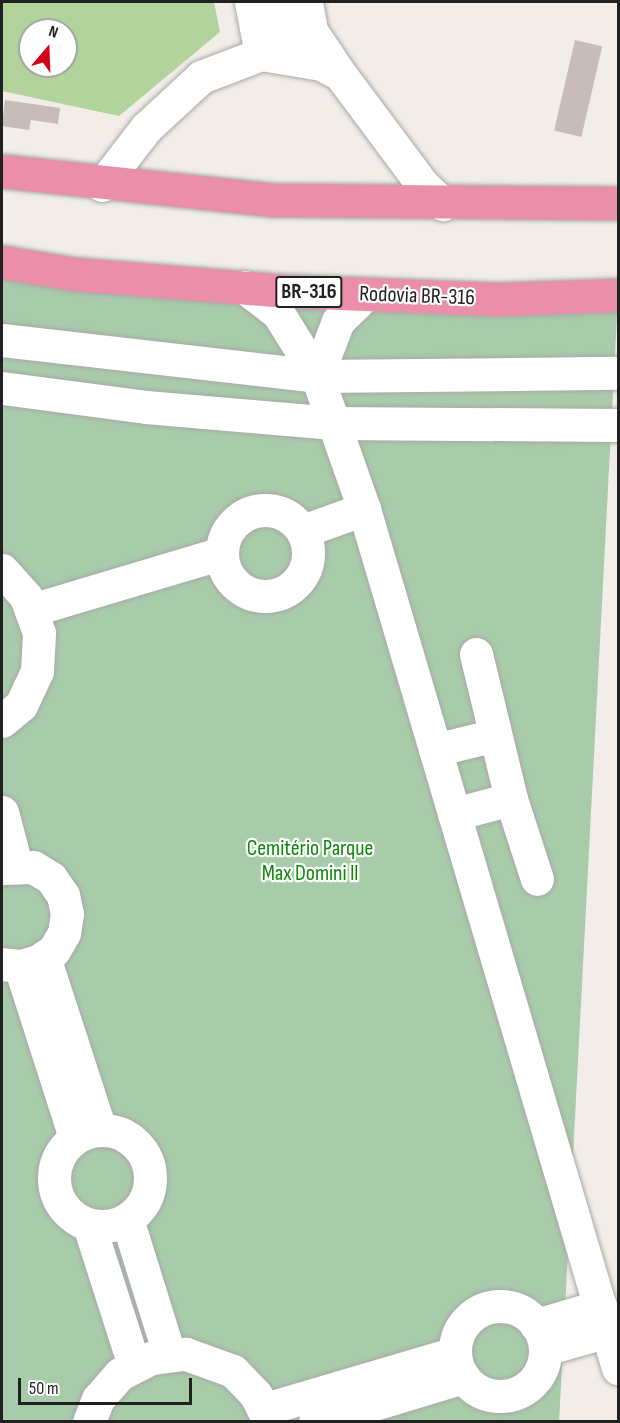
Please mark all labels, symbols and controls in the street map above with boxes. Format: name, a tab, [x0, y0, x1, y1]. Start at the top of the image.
north arrow	[18, 18, 78, 78]
text: N	[46, 22, 60, 43]
road number: BR-316	[274, 274, 344, 310]
street label: Rodovia BR-316	[359, 281, 475, 311]
park label: Cemitério Parque Max Domini ll	[247, 835, 373, 886]
scale bar	[21, 1366, 195, 1404]
text: 50 m	[29, 1378, 59, 1399]

